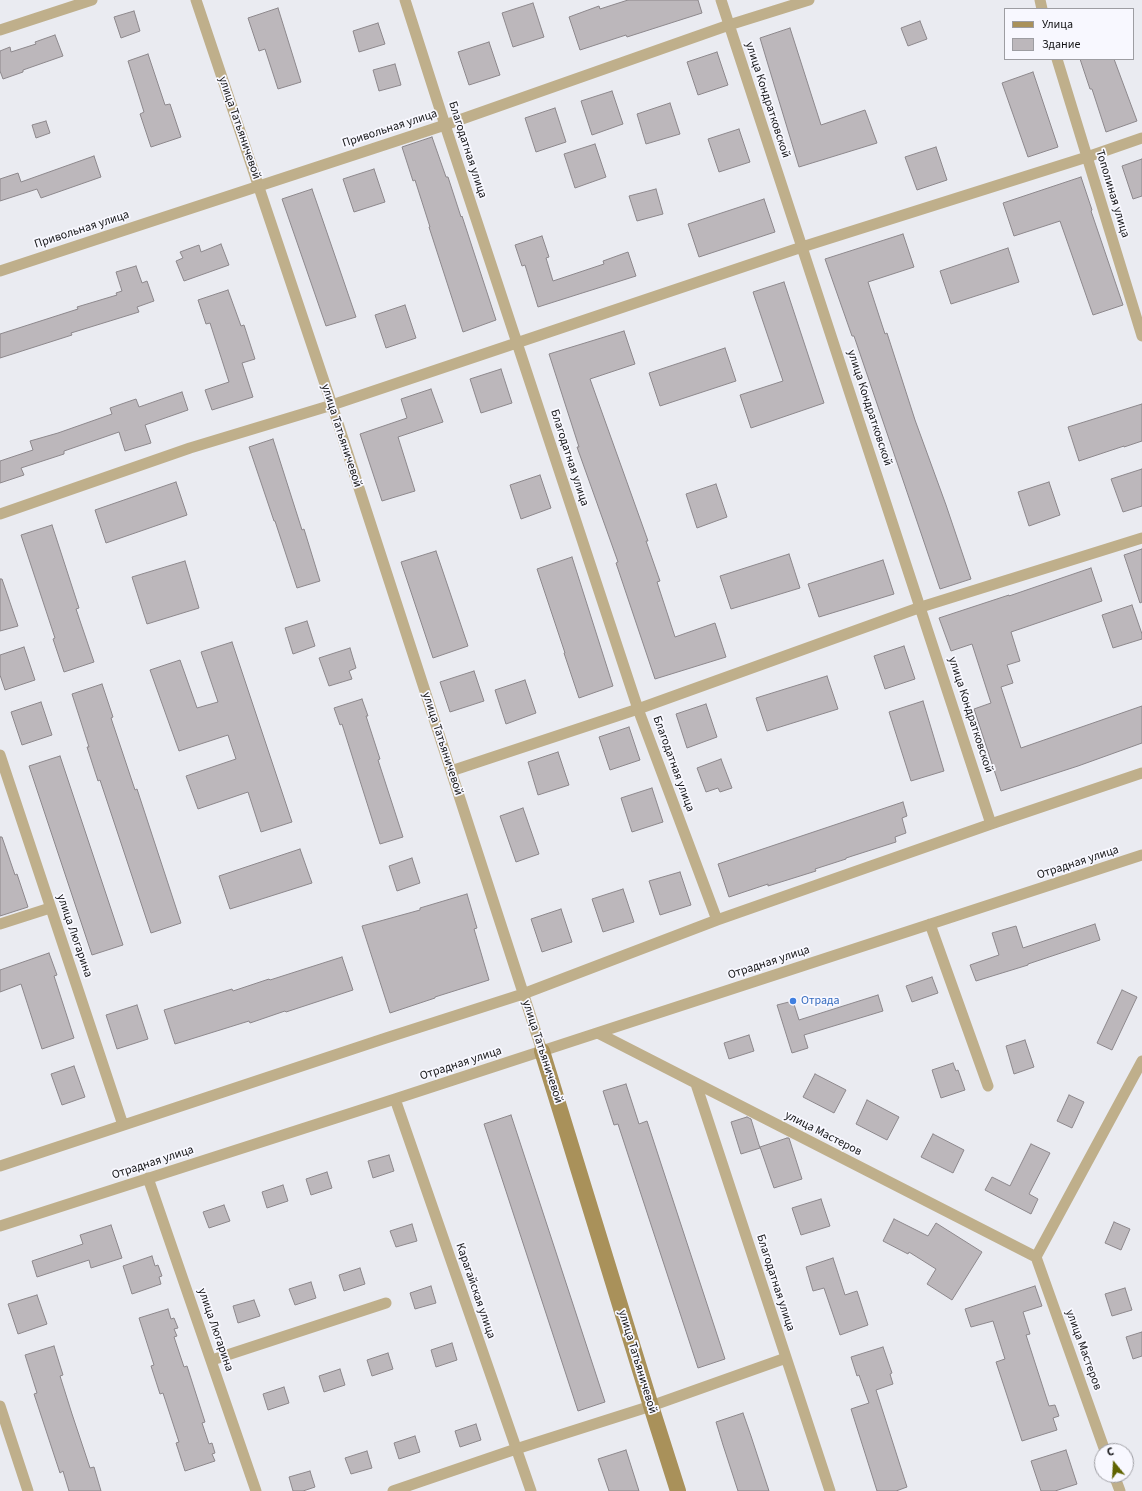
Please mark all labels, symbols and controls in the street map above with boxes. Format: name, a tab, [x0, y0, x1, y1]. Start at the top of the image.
legend	[1004, 8, 1134, 60]
text: Улица	[1042, 16, 1073, 33]
text: Здание	[1042, 36, 1081, 53]
street label: улица Кондратковской	[741, 40, 793, 160]
street label: улица Татьяничевой	[215, 75, 263, 181]
street label: Благодатная улица	[445, 100, 489, 200]
street label: Привольная улица	[341, 107, 439, 151]
street label: Тополиная улица	[1092, 148, 1132, 240]
street label: Привольная улица	[33, 208, 131, 252]
street label: улица Кондратковской	[843, 348, 895, 468]
street label: улица Татьяничевой	[318, 383, 364, 489]
street label: Благодатная улица	[547, 408, 591, 508]
street label: улица Кондратковской	[944, 655, 996, 775]
street label: улица Татьяничевой	[419, 691, 465, 797]
street label: Благодатная улица	[649, 714, 697, 814]
street label: Отрадная улица	[1035, 843, 1121, 883]
street label: улица Люгарина	[53, 892, 95, 980]
street label: Отрадная улица	[726, 943, 812, 983]
place label: Отрада	[801, 994, 840, 1008]
marker: Отрада	[788, 996, 798, 1006]
street label: улица Татьяничевой	[519, 999, 565, 1105]
street label: Отрадная улица	[418, 1044, 504, 1084]
street label: улица Мастеров	[782, 1108, 864, 1160]
street label: Отрадная улица	[110, 1143, 196, 1183]
street label: Благодатная улица	[753, 1233, 797, 1333]
street label: Карагайская улица	[452, 1241, 498, 1341]
street label: улица Люгарина	[194, 1286, 236, 1374]
street label: улица Татьяничевой	[614, 1308, 660, 1416]
street label: улица Мастеров	[1062, 1308, 1104, 1392]
north arrow	[1094, 1443, 1134, 1483]
text: С	[1105, 1444, 1116, 1460]

